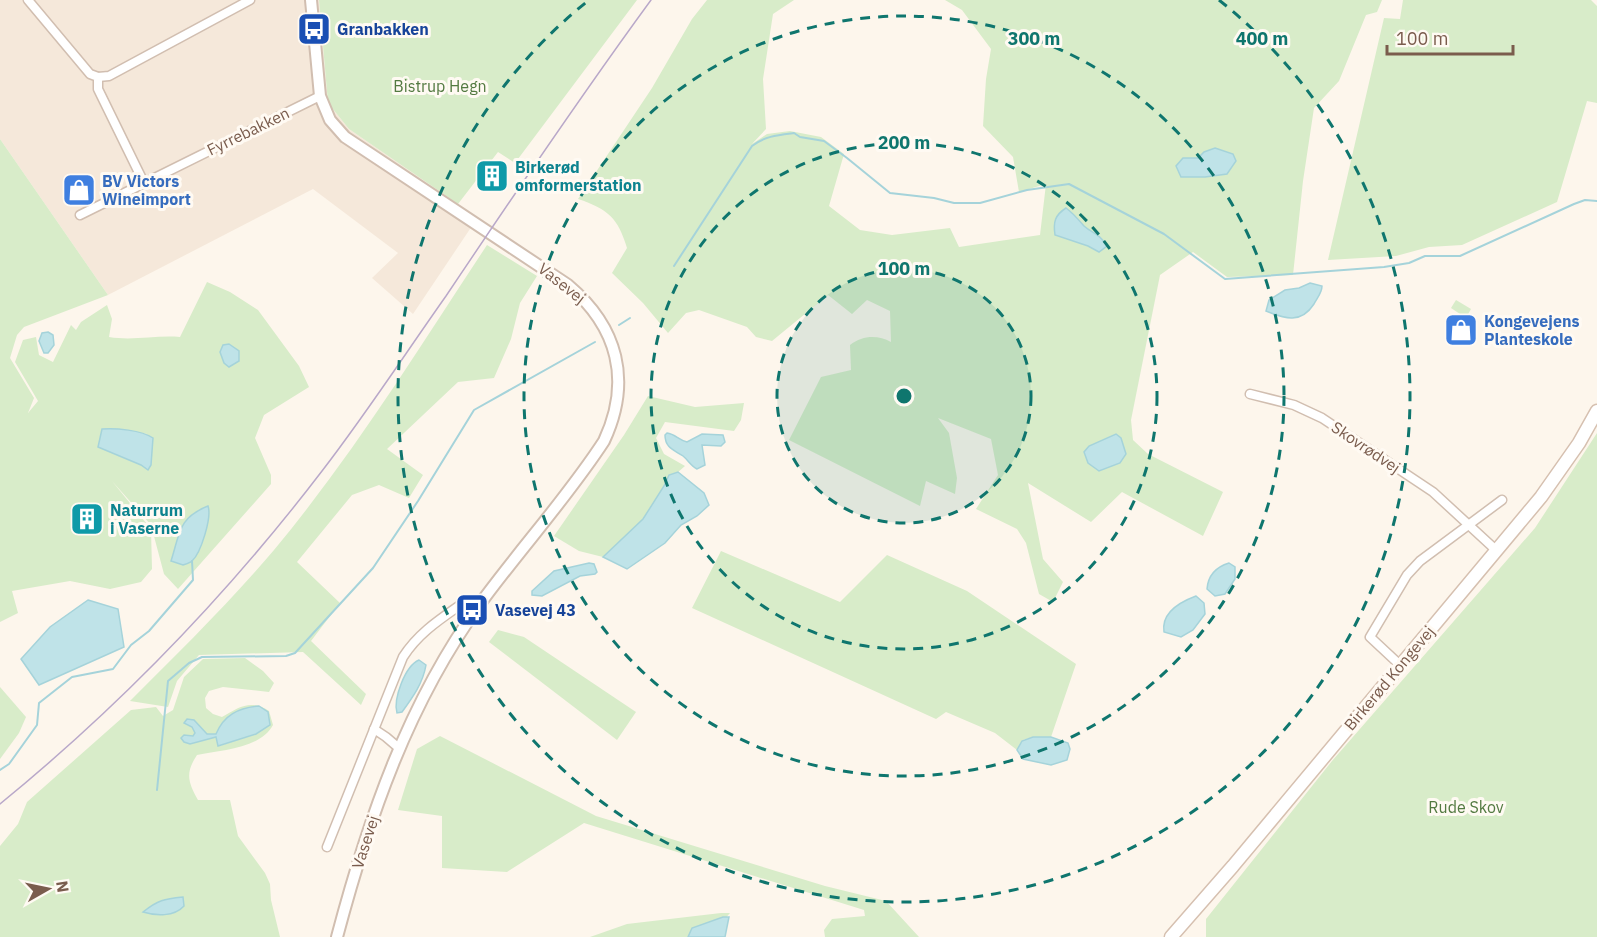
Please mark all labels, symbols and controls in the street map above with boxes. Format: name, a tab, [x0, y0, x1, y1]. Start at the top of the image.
bus stop icon: Granbakken	[296, 11, 332, 47]
scale bar	[1387, 18, 1513, 56]
place label: Granbakken	[337, 19, 429, 39]
text: 300 m	[1008, 27, 1060, 50]
text: 400 m	[1236, 27, 1288, 50]
text: 100 m	[1396, 27, 1448, 50]
park label: Bistrup Hegn	[393, 76, 487, 96]
street label: Fyrrebakken	[203, 102, 293, 160]
text: 200 m	[878, 131, 930, 154]
place label: Birkerød omformerstation	[515, 157, 642, 195]
building icon: Birkerød omformerstation	[474, 158, 510, 194]
place label: BV Victors Wineimport	[102, 171, 191, 209]
shop icon: BV Victors Wineimport	[61, 172, 97, 208]
text: 100 m	[878, 257, 930, 280]
street label: Vasevej	[534, 258, 590, 308]
place label: Kongevejens Planteskole	[1484, 311, 1580, 349]
shop icon: Kongevejens Planteskole	[1443, 312, 1479, 348]
centre of rings	[894, 386, 914, 406]
street label: Skovrødvej	[1328, 417, 1404, 477]
place label: Naturrum i Vaserne	[110, 500, 183, 538]
building icon: Naturrum i Vaserne	[69, 501, 105, 537]
bus stop icon: Vasevej 43	[454, 592, 490, 628]
place label: Vasevej 43	[495, 600, 576, 620]
street label: Birkerød Kongevej	[1339, 622, 1439, 734]
park label: Rude Skov	[1428, 797, 1504, 817]
street label: Vasevej	[347, 813, 383, 871]
north arrow	[18, 859, 78, 919]
text: N	[52, 879, 74, 894]

